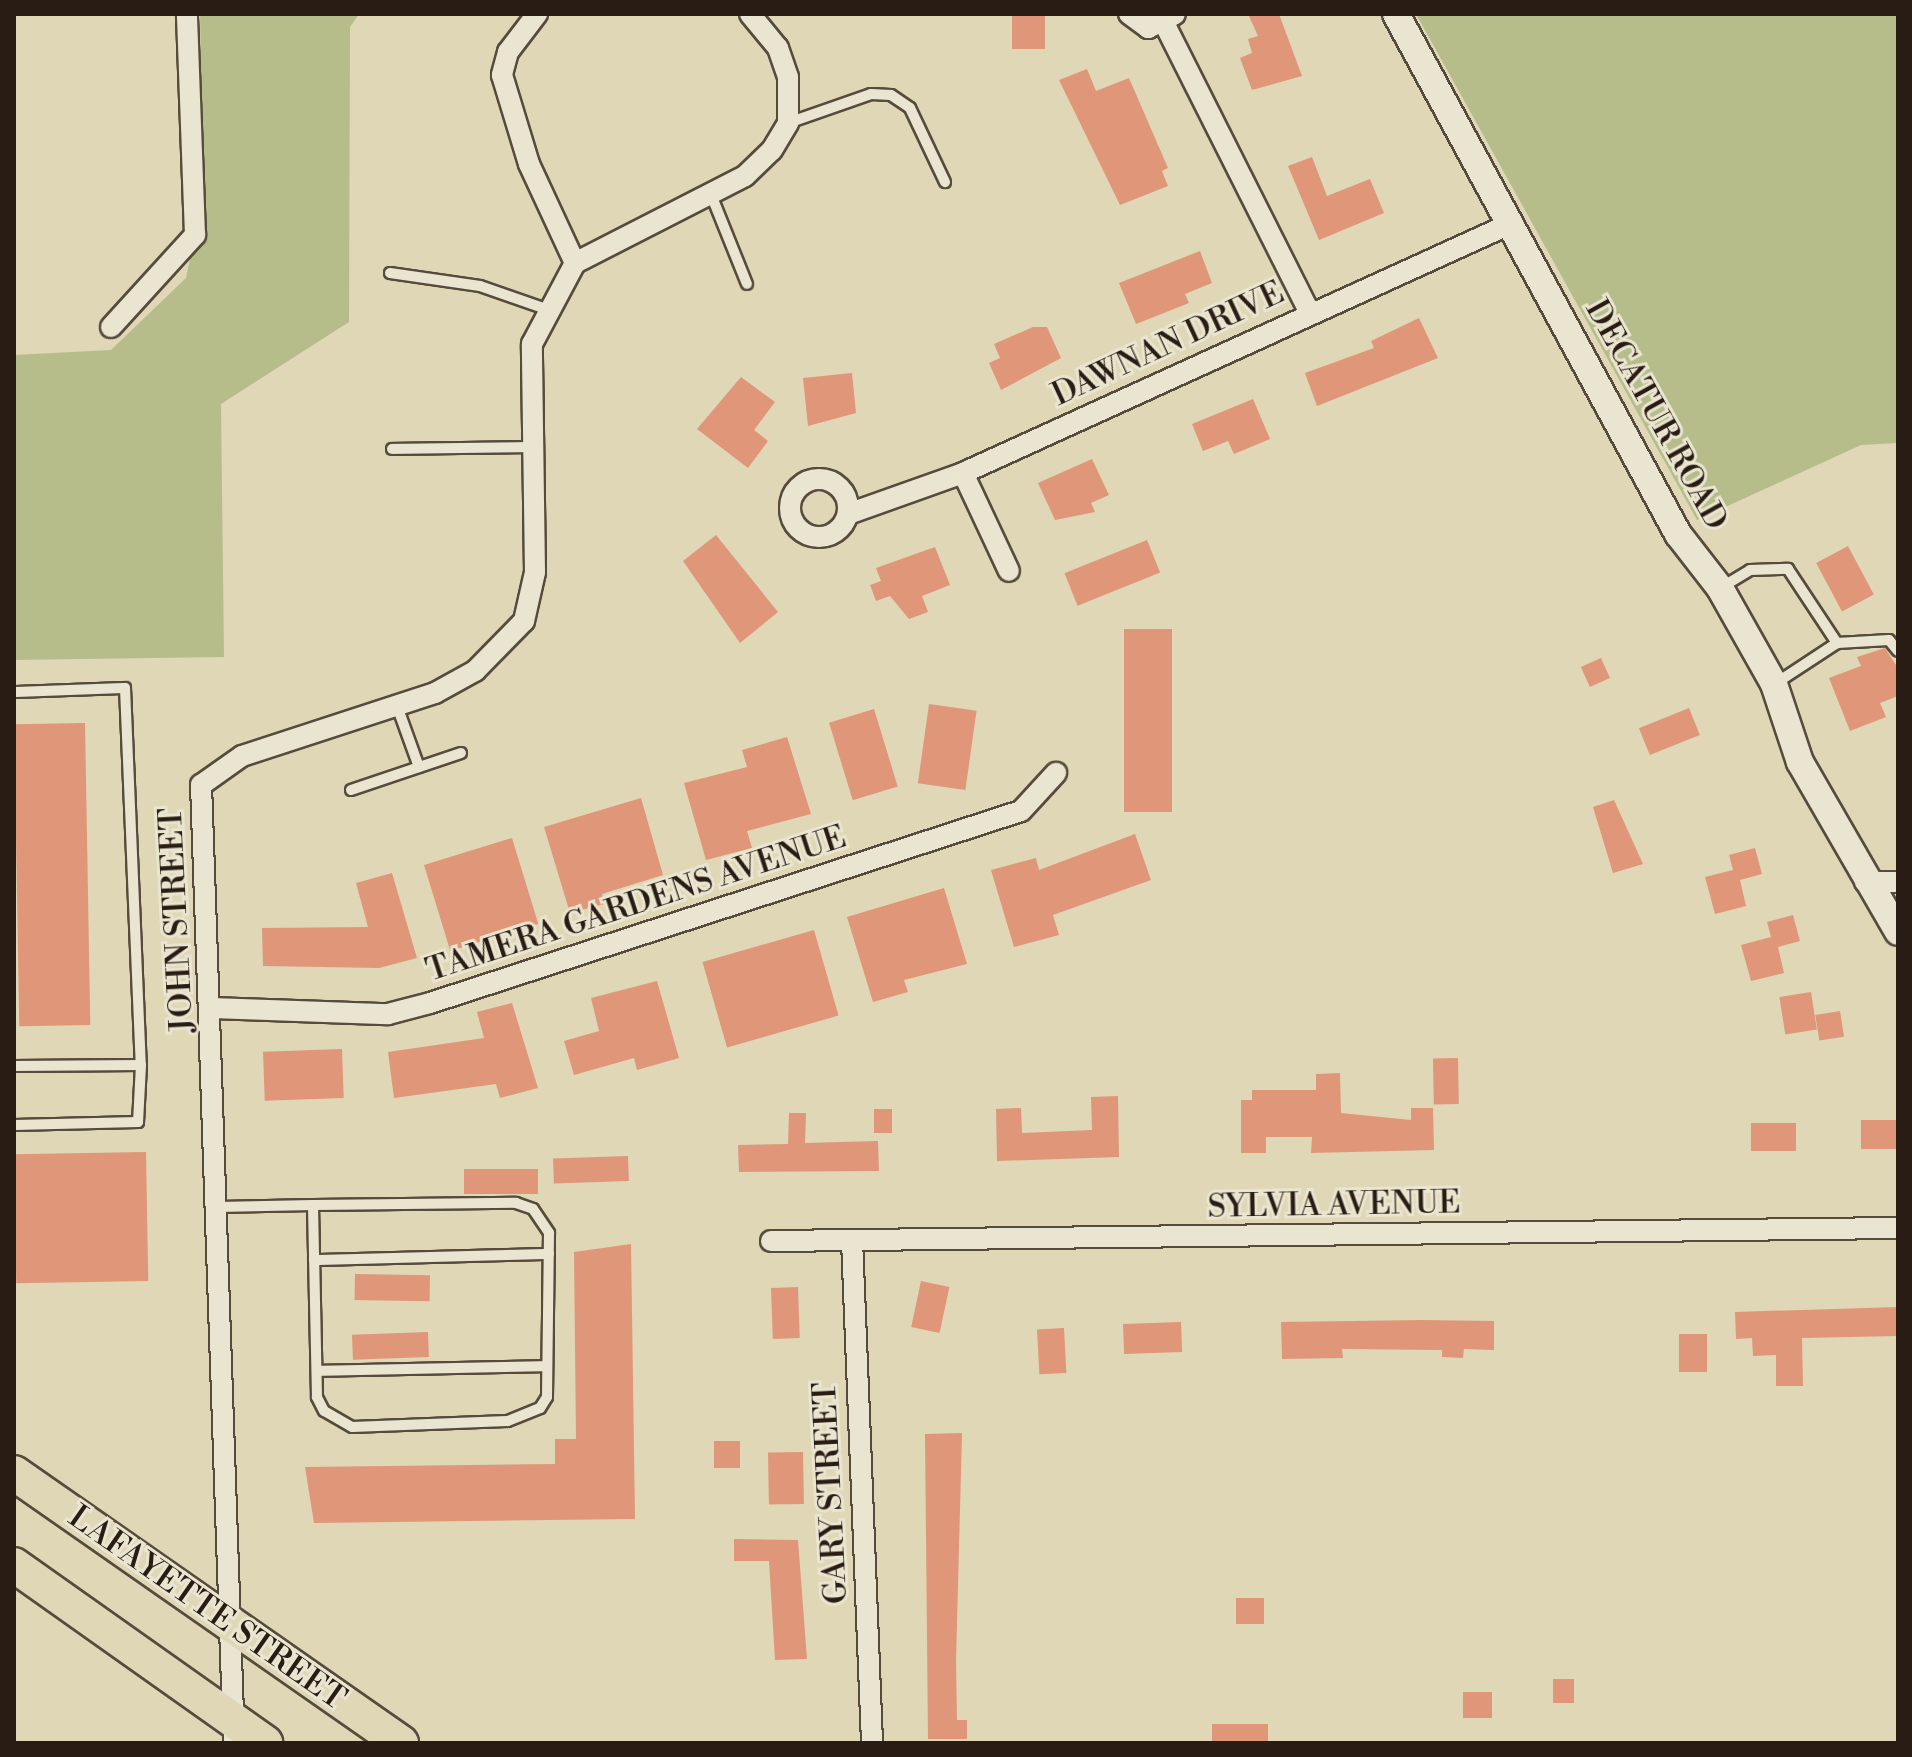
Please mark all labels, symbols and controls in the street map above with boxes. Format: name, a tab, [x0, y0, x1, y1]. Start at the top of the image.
street label: DAWNAN DRIVE	[1046, 273, 1290, 415]
street label: DECATUR ROAD	[1577, 293, 1735, 537]
street label: JOHN STREET	[152, 807, 202, 1033]
street label: TAMERA GARDENS AVENUE	[421, 818, 851, 990]
street label: SYLVIA AVENUE	[1207, 1184, 1461, 1226]
street label: GARY STREET	[806, 1381, 856, 1605]
street label: LAFAYETTE STREET	[61, 1498, 353, 1718]

